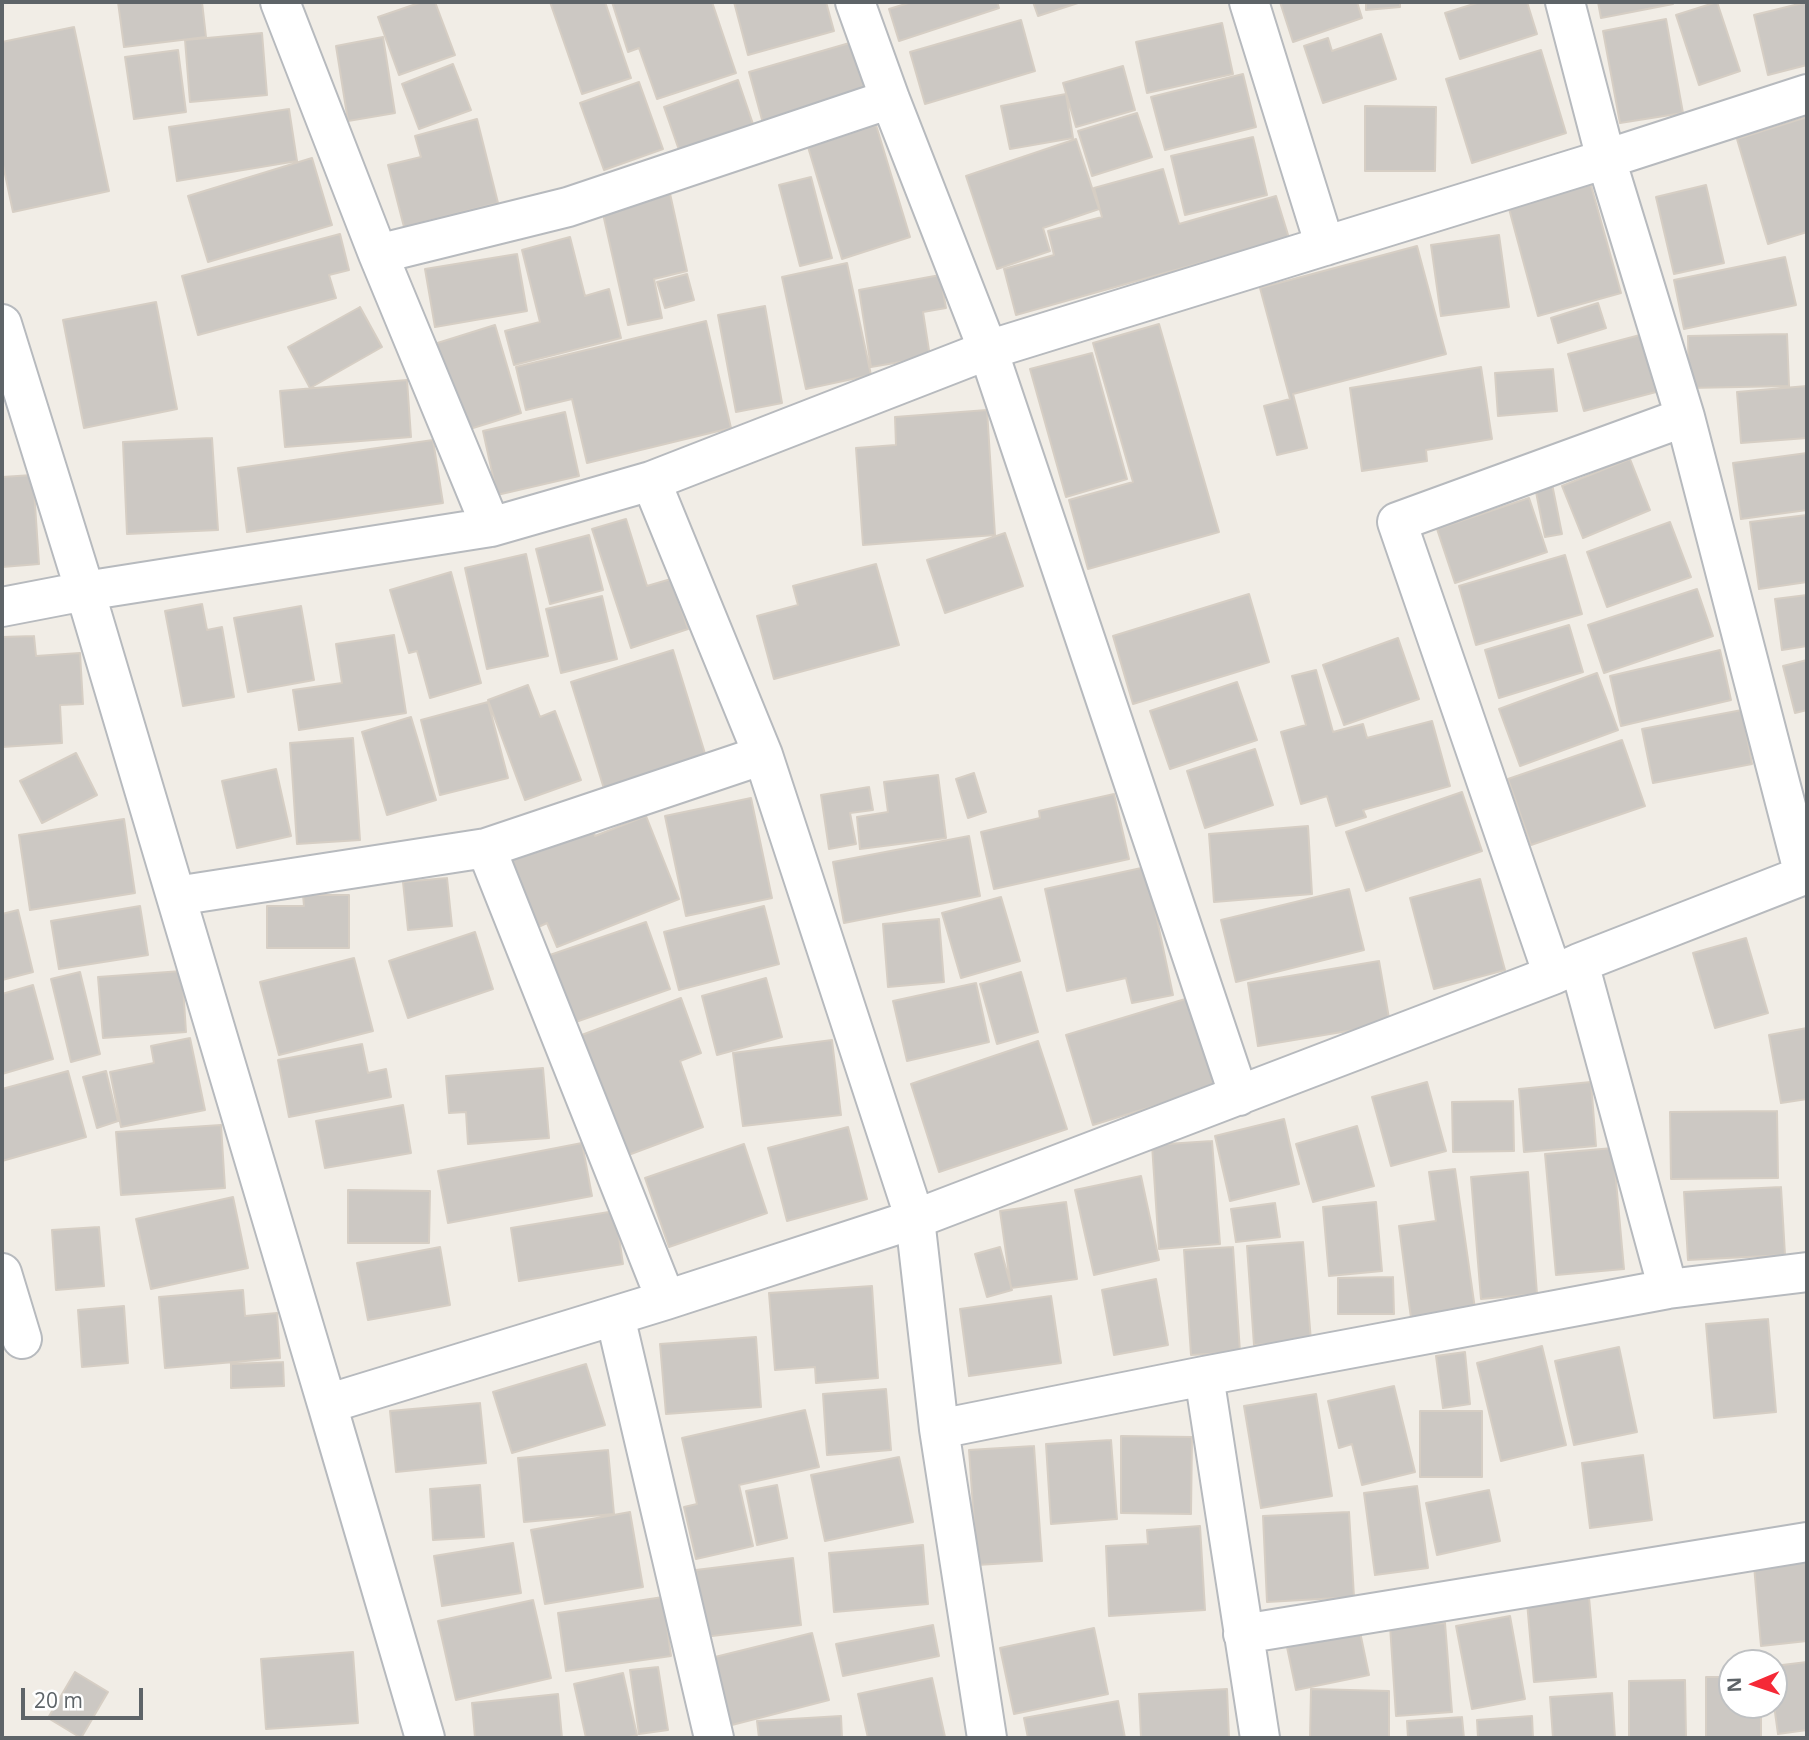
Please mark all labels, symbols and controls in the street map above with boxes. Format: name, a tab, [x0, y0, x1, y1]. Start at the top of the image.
north arrow	[1718, 1649, 1788, 1719]
scale bar	[24, 1674, 147, 1718]
text: N	[1721, 1676, 1747, 1693]
text: 20 m	[34, 1686, 83, 1714]

